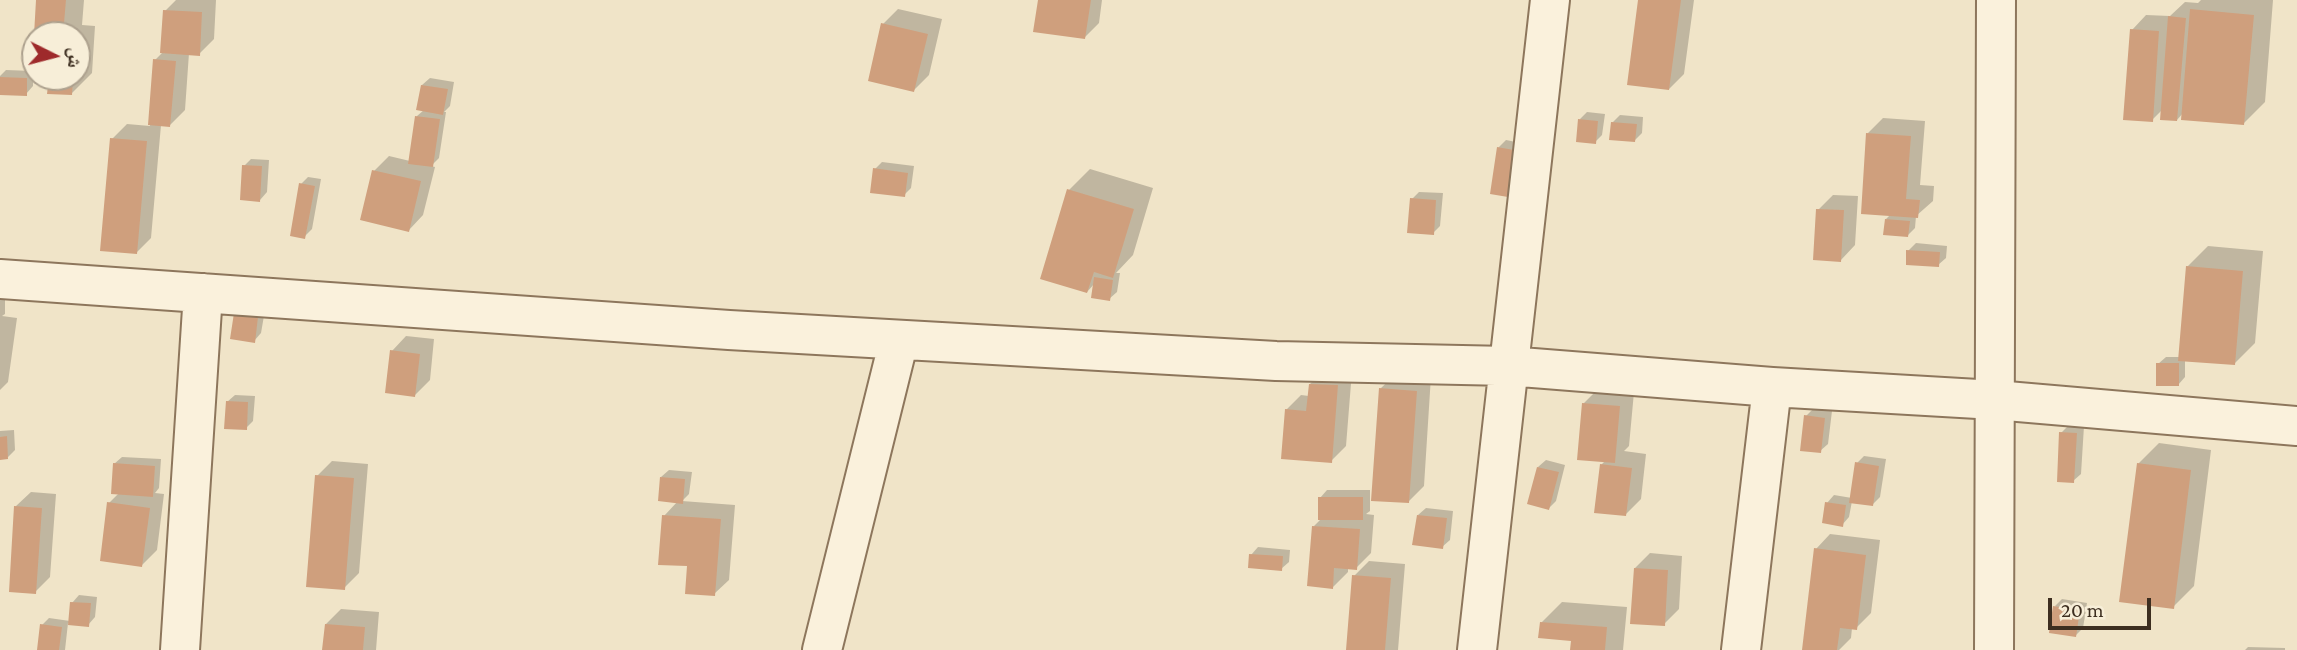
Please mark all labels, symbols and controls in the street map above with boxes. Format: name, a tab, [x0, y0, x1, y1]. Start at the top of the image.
north arrow	[21, 21, 91, 91]
text: ش	[64, 47, 87, 69]
scale bar	[2052, 584, 2155, 628]
text: 20 m	[2061, 598, 2104, 622]

